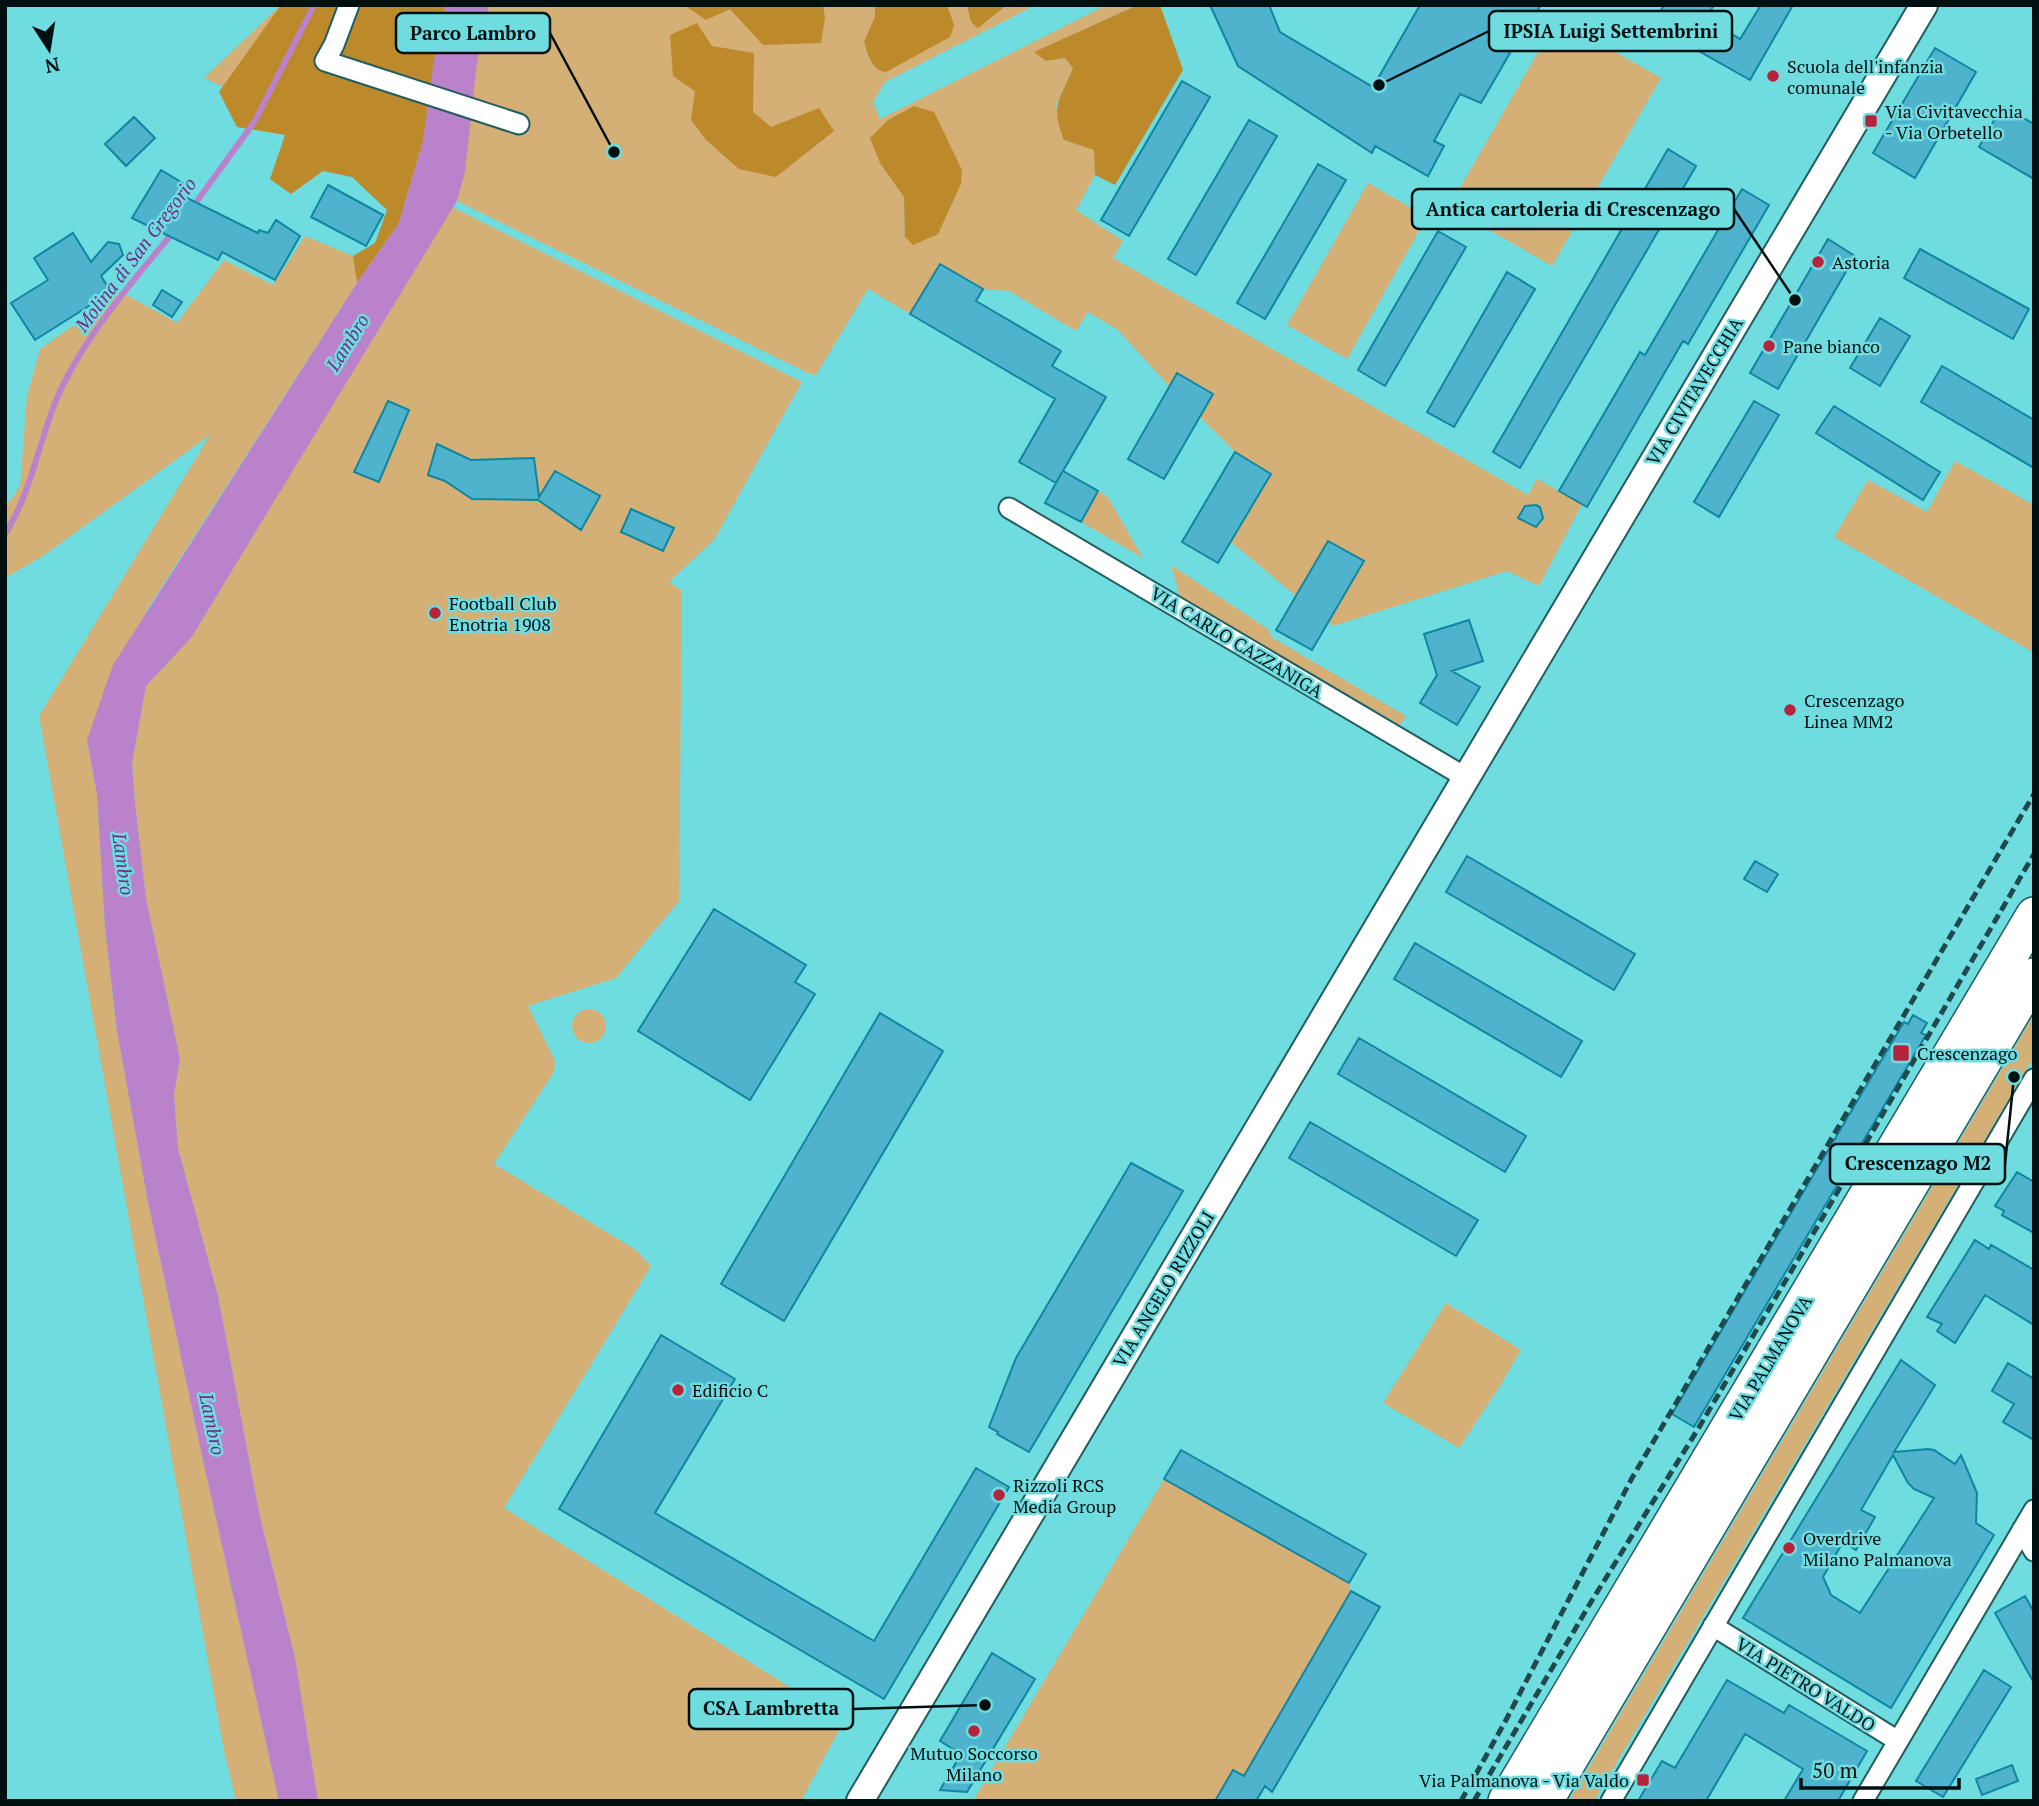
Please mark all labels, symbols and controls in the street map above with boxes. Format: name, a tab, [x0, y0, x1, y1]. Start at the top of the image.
callout: IPSIA Luigi Settembrini	[1489, 11, 1732, 51]
callout: Parco Lambro	[396, 13, 550, 53]
north arrow	[14, 14, 84, 84]
text: IPSIA Luigi Settembrini	[1504, 18, 1718, 43]
text: Parco Lambro	[410, 20, 536, 45]
text: N	[42, 52, 62, 80]
place label: Scuola dell'infanzia comunale	[1787, 54, 1943, 99]
marker: Scuola dell'infanzia comunale	[1765, 68, 1781, 84]
place label: Via Civitavecchia - Via Orbetello	[1885, 99, 2023, 144]
marker: Via Civitavecchia - Via Orbetello	[1863, 113, 1879, 129]
water label: Molina di San Gregorio	[68, 172, 201, 337]
callout: Antica cartoleria di Crescenzago	[1412, 189, 1734, 229]
text: Antica cartoleria di Crescenzago	[1426, 196, 1720, 221]
place label: Astoria	[1832, 250, 1890, 274]
marker: Astoria	[1810, 254, 1826, 270]
water label: Lambro	[319, 309, 374, 376]
street label: VIA CIVITAVECCHIA	[1640, 312, 1748, 470]
place label: Pane bianco	[1783, 334, 1880, 358]
marker: Pane bianco	[1761, 338, 1777, 354]
street label: VIA CARLO CAZZANIGA	[1146, 581, 1329, 704]
place label: Football Club Enotria 1908	[449, 591, 557, 636]
marker: Football Club Enotria 1908	[427, 605, 443, 621]
place label: Crescenzago Linea MM2	[1804, 688, 1905, 733]
marker: Crescenzago Linea MM2	[1782, 702, 1798, 718]
water label: Lambro	[107, 830, 141, 897]
place label: Crescenzago	[1917, 1041, 2018, 1065]
marker: Crescenzago	[1891, 1043, 1911, 1063]
callout: Crescenzago M2	[1830, 1144, 2005, 1184]
text: Crescenzago M2	[1845, 1150, 1991, 1175]
street label: VIA ANGELO RIZZOLI	[1107, 1206, 1219, 1372]
street label: VIA PALMANOVA	[1723, 1290, 1817, 1425]
place label: Edificio C	[692, 1378, 768, 1402]
marker: Edificio C	[670, 1382, 686, 1398]
water label: Lambro	[194, 1390, 232, 1457]
place label: Rizzoli RCS Media Group	[1013, 1473, 1116, 1518]
marker: Rizzoli RCS Media Group	[991, 1487, 1007, 1503]
place label: Overdrive Milano Palmanova	[1803, 1526, 1952, 1571]
marker: Overdrive Milano Palmanova	[1781, 1540, 1797, 1556]
street label: VIA PIETRO VALDO	[1732, 1631, 1880, 1737]
callout: CSA Lambretta	[689, 1689, 853, 1729]
text: CSA Lambretta	[703, 1695, 839, 1720]
marker: Mutuo Soccorso Milano	[966, 1723, 982, 1739]
place label: Mutuo Soccorso Milano	[910, 1741, 1038, 1786]
scale bar	[1801, 1746, 1958, 1790]
text: 50 m	[1812, 1756, 1858, 1784]
place label: Via Palmanova - Via Valdo	[1419, 1768, 1629, 1792]
marker: Via Palmanova - Via Valdo	[1635, 1772, 1651, 1788]

